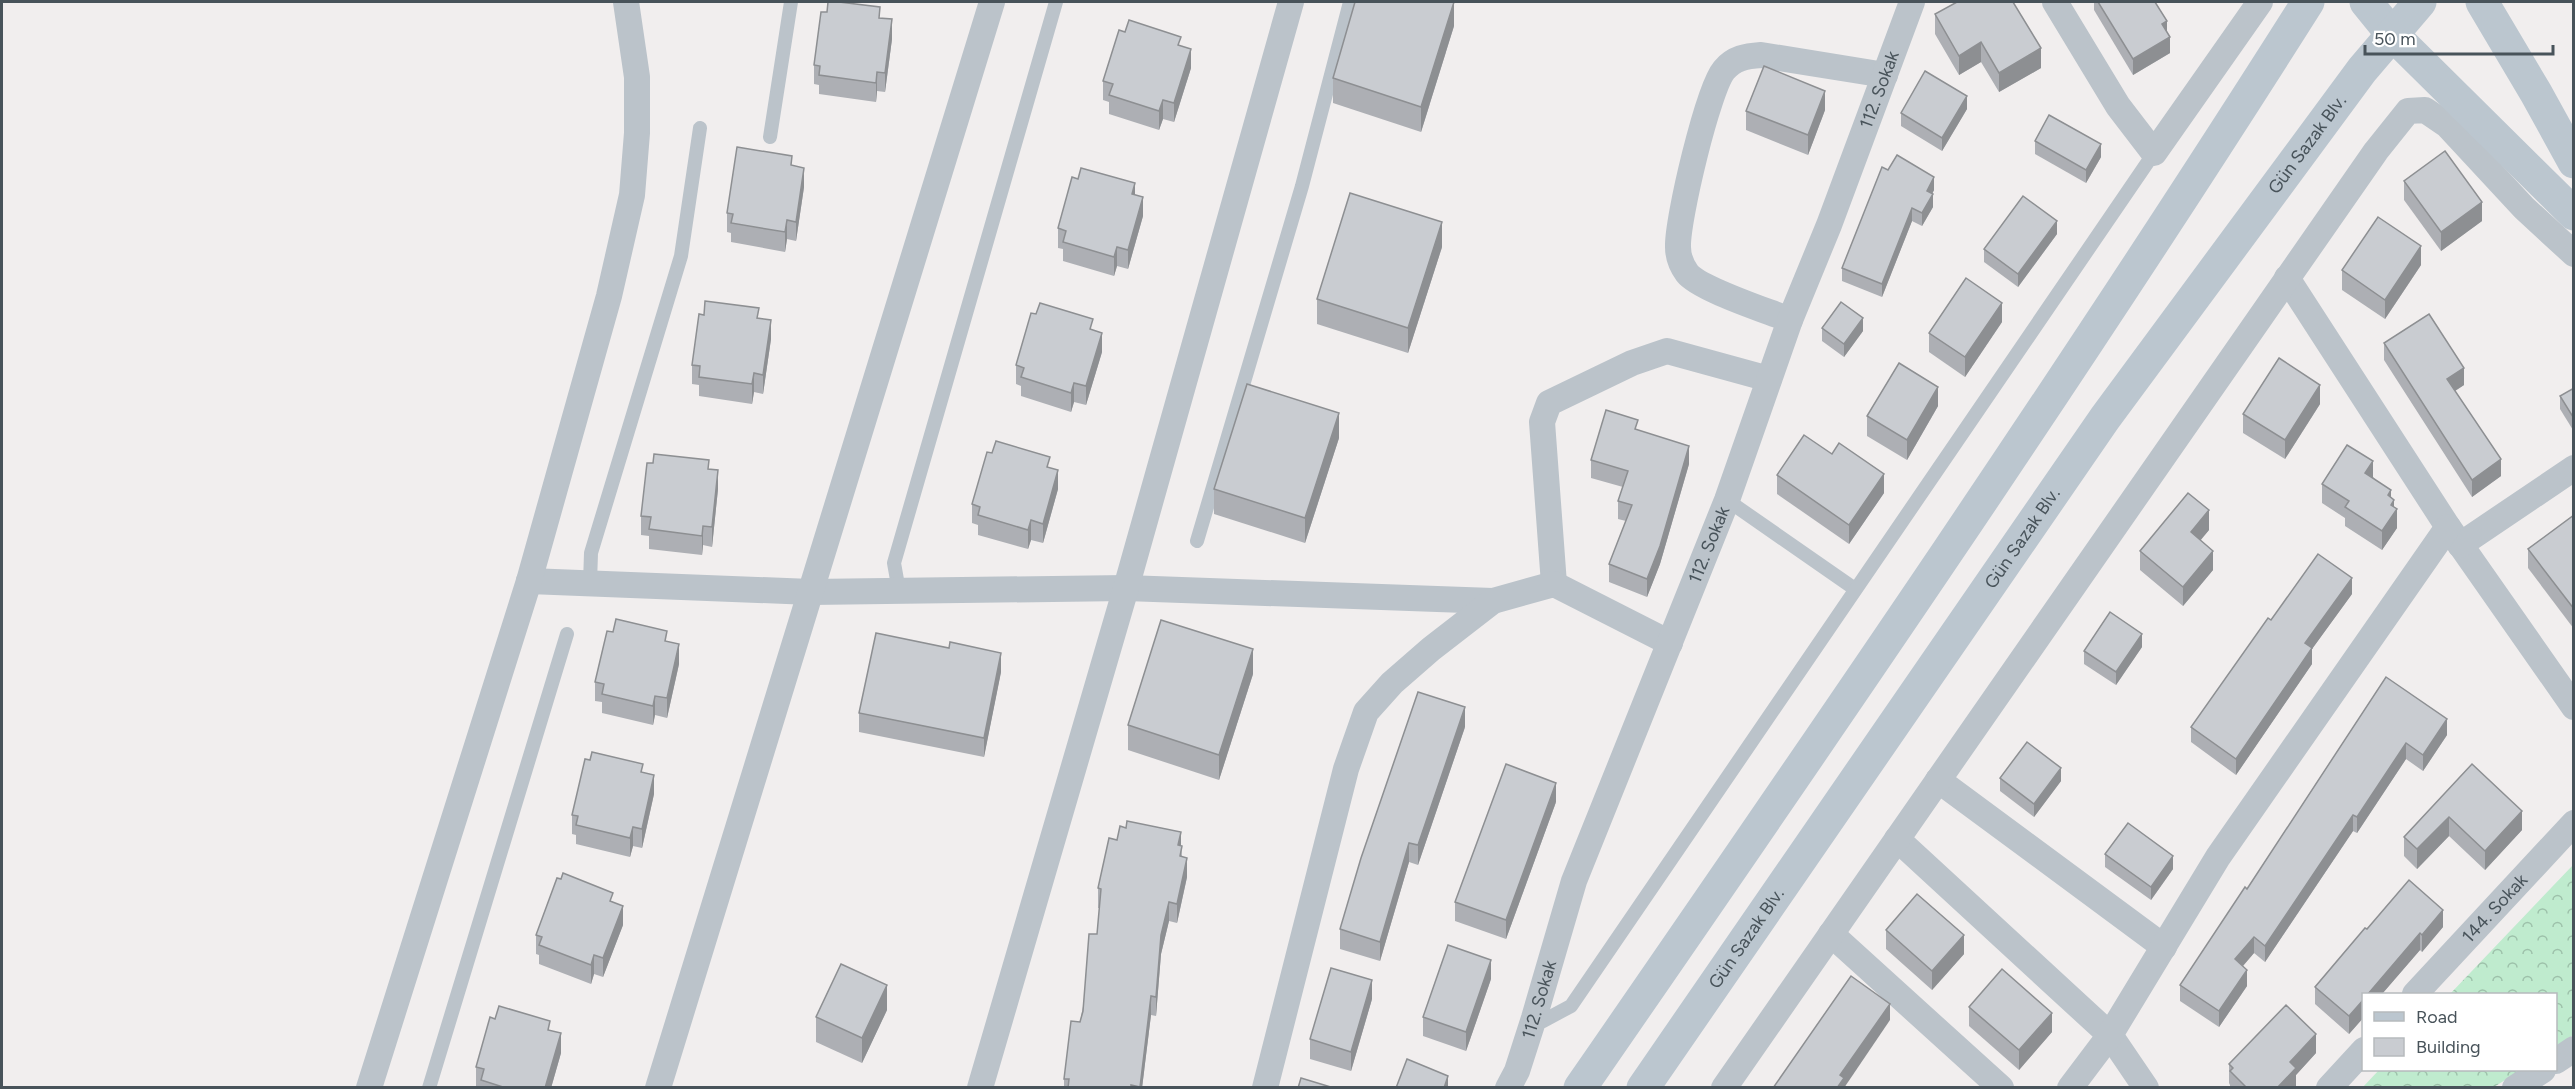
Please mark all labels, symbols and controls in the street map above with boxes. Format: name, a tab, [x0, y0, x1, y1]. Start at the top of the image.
scale bar	[2365, 18, 2552, 56]
text: 50 m	[2374, 28, 2416, 50]
street label: 112. Sokak	[1855, 48, 1904, 132]
street label: Gün Sazak Blv.	[2263, 90, 2351, 198]
street label: Gün Sazak Blv.	[1980, 483, 2065, 593]
street label: 112. Sokak	[1684, 503, 1734, 586]
street label: 144. Sokak	[2457, 869, 2532, 947]
street label: Gün Sazak Blv.	[1704, 883, 1789, 993]
street label: 112. Sokak	[1517, 957, 1561, 1042]
legend	[2362, 993, 2557, 1071]
text: Road	[2416, 1006, 2457, 1028]
text: Building	[2416, 1036, 2481, 1058]

